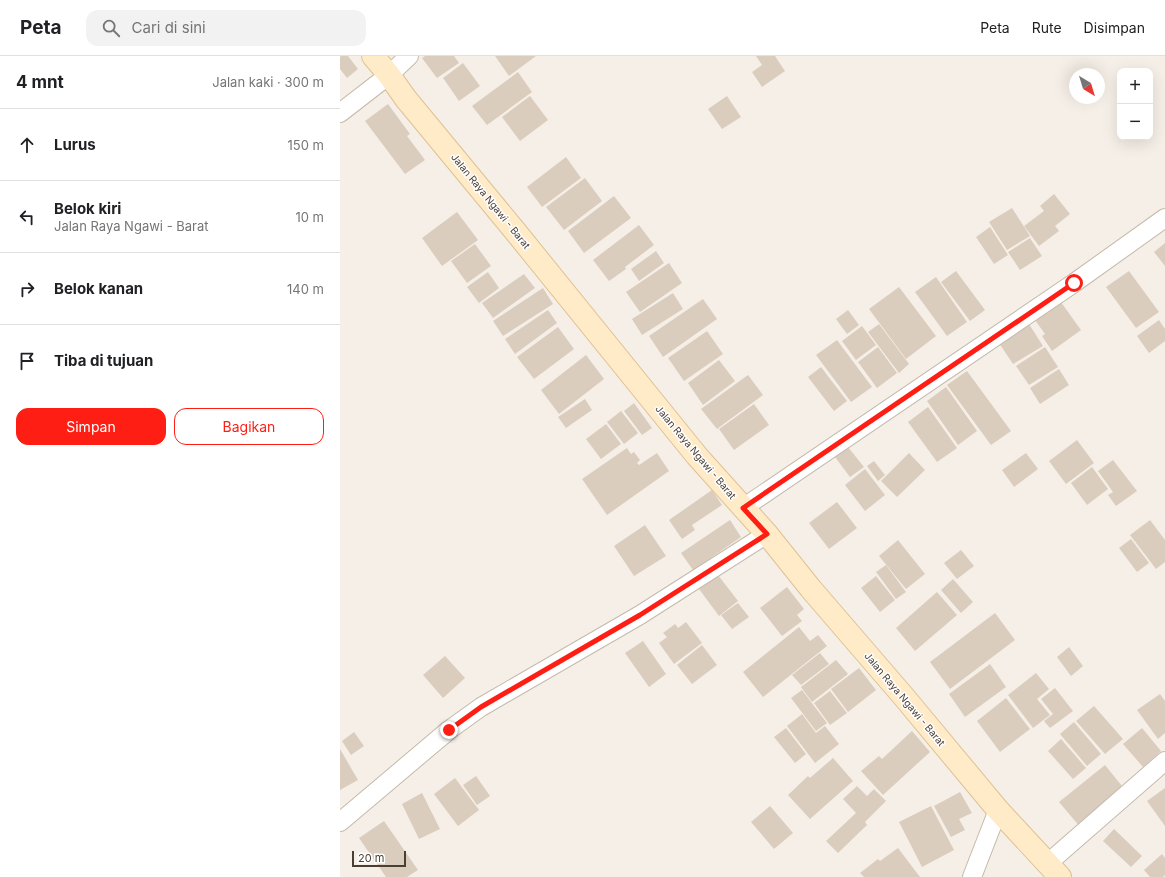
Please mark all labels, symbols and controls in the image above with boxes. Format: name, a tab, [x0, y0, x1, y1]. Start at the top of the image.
search box	[86, 10, 366, 46]
text: Peta	[20, 16, 62, 39]
icon: search	[100, 17, 122, 39]
text: Cari di sini	[132, 18, 206, 37]
text: Peta	[980, 19, 1010, 36]
text: Rute	[1032, 19, 1062, 36]
text: Disimpan	[1084, 19, 1145, 36]
north arrow	[1069, 68, 1105, 104]
map controls	[1117, 68, 1153, 140]
button: +	[1117, 68, 1153, 104]
text: 4 mnt	[16, 72, 64, 92]
text: Jalan kaki · 300 m	[212, 74, 324, 90]
button: −	[1117, 104, 1153, 140]
icon: ahead	[16, 134, 38, 156]
text: Lurus	[54, 135, 96, 154]
text: 150 m	[288, 137, 324, 153]
street label: Jalan Raya Ngawi - Barat	[449, 151, 534, 252]
text: Belok kiri	[54, 199, 121, 218]
icon: left	[16, 206, 38, 228]
text: 10 m	[295, 209, 324, 225]
text: Jalan Raya Ngawi - Barat	[54, 218, 209, 234]
route start	[1065, 274, 1083, 292]
icon: right	[16, 278, 38, 300]
text: Belok kanan	[54, 279, 143, 298]
text: 140 m	[287, 281, 324, 297]
icon: arrive	[16, 350, 38, 372]
text: Tiba di tujuan	[54, 351, 153, 370]
street label: Jalan Raya Ngawi - Barat	[653, 403, 739, 502]
button: Simpan	[16, 408, 166, 445]
button: Bagikan	[174, 408, 324, 445]
street label: Jalan Raya Ngawi - Barat	[862, 650, 948, 749]
route end	[440, 721, 458, 739]
scale bar	[352, 849, 406, 868]
text: 20 m	[358, 851, 384, 865]

